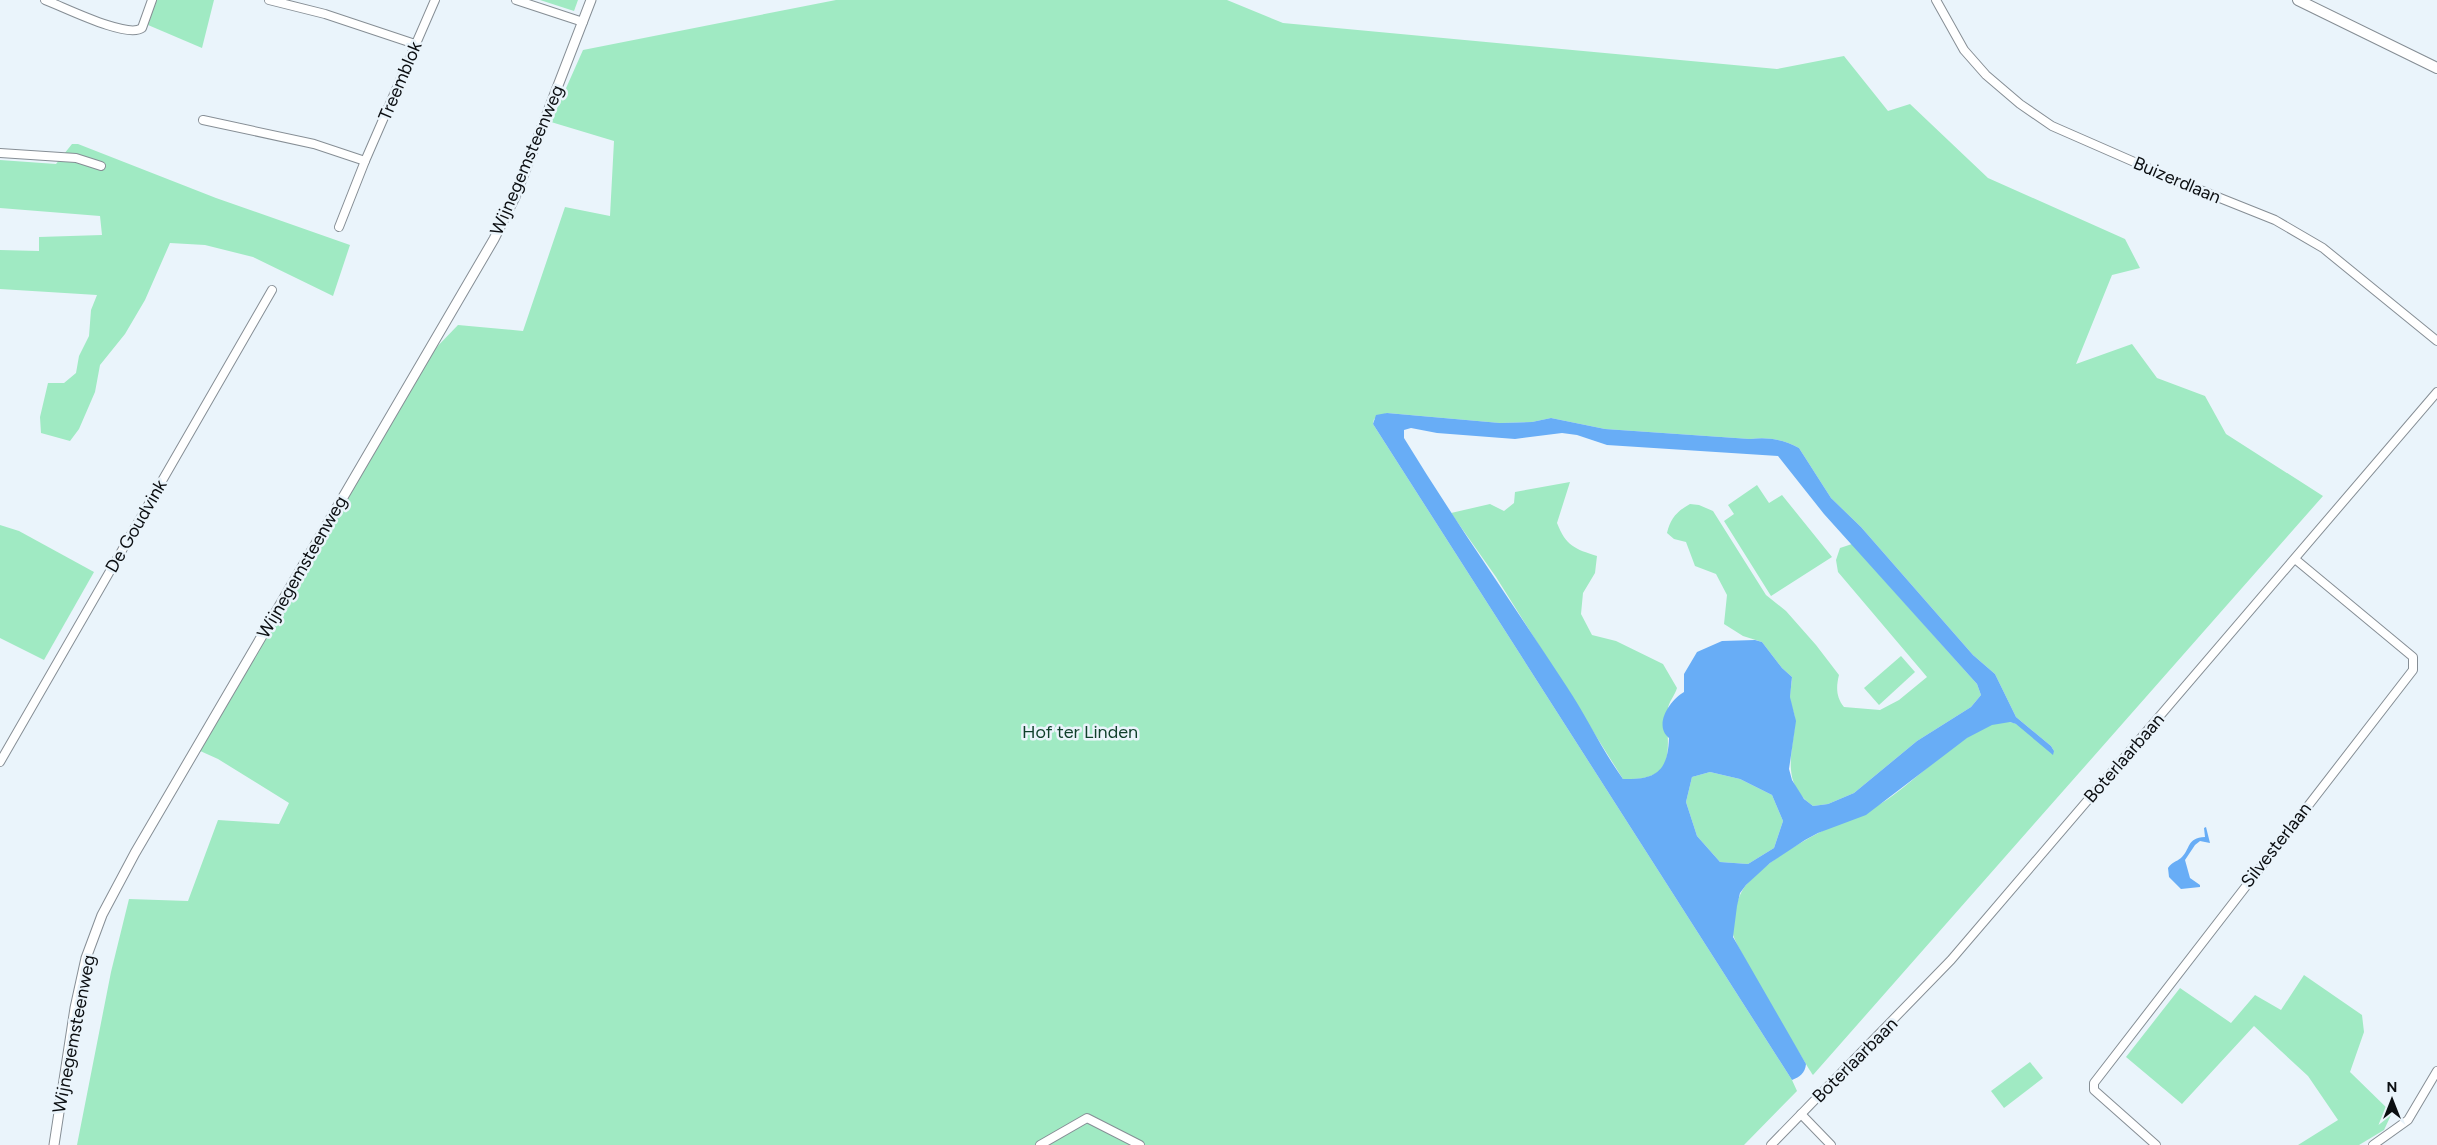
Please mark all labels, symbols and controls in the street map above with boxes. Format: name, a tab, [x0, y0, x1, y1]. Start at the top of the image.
street label: Treemblok	[373, 38, 427, 124]
street label: Wijnegemsteenweg	[485, 82, 569, 238]
street label: Buizerdlaan	[2130, 152, 2224, 208]
street label: De Goudvink	[101, 475, 172, 576]
street label: Wijnegemsteenweg	[252, 492, 352, 642]
street label: Boterlaarbaan	[2079, 709, 2169, 807]
park label: Hof ter Linden	[1022, 721, 1138, 743]
street label: Silvesterlaan	[2236, 798, 2316, 892]
street label: Wijnegemsteenweg	[48, 953, 100, 1115]
street label: Boterlaarbaan	[1808, 1013, 1902, 1107]
north arrow	[2367, 1075, 2417, 1125]
text: N	[2387, 1079, 2397, 1096]

